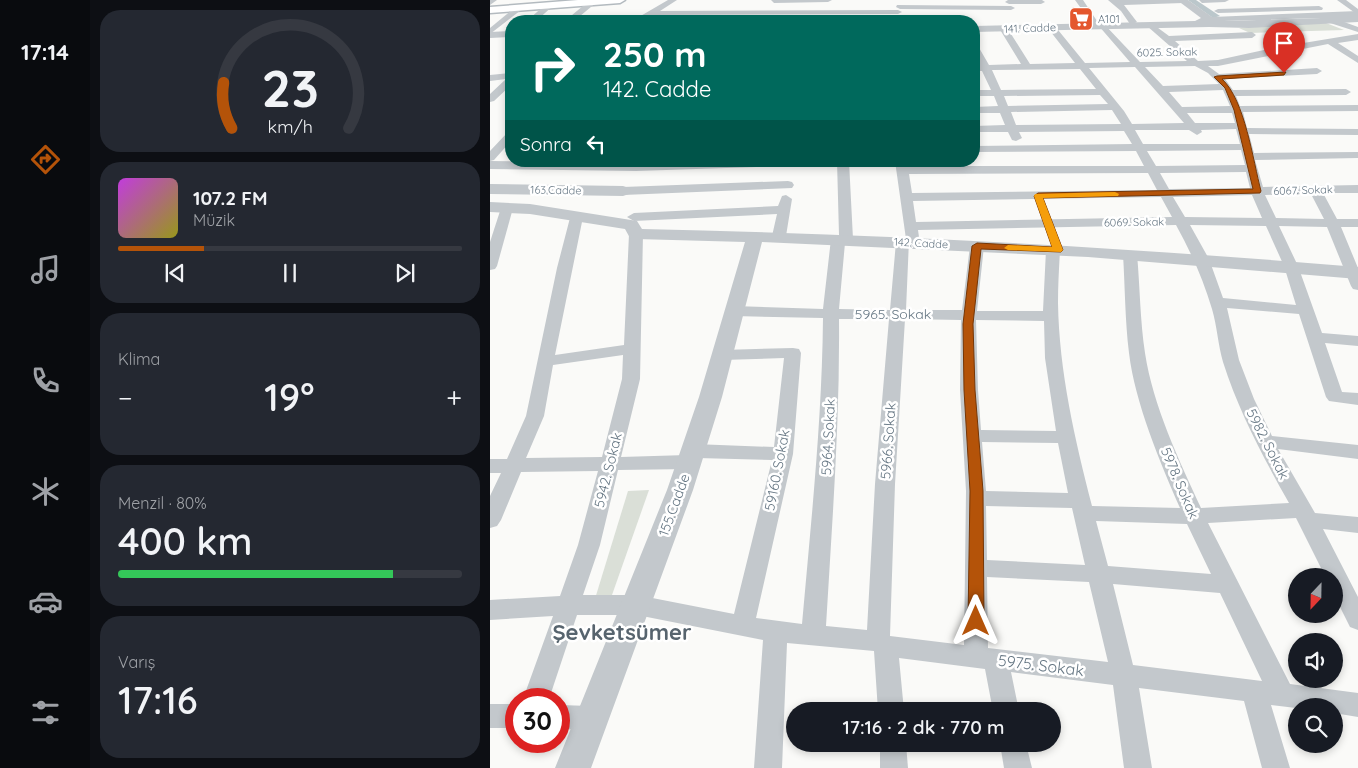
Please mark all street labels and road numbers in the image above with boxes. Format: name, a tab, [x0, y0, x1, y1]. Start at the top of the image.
street label: 141. Cadde	[1004, 20, 1056, 36]
street label: 6025. Sokak	[1137, 44, 1197, 60]
street label: 6067. Sokak	[1273, 182, 1333, 198]
street label: 163.Cadde	[530, 183, 582, 197]
street label: 6069. Sokak	[1104, 214, 1164, 230]
street label: 142. Cadde	[894, 235, 948, 251]
street label: 5965. Sokak	[855, 305, 931, 323]
street label: 5964. Sokak	[817, 398, 839, 476]
street label: 5966. Sokak	[876, 402, 900, 480]
street label: 5982. Sokak	[1243, 406, 1293, 482]
street label: 59160. Sokak	[760, 428, 794, 512]
street label: 5942. Sokak	[590, 431, 626, 509]
street label: 5978. Sokak	[1157, 445, 1203, 521]
street label: 155.Cadde	[654, 471, 694, 539]
street label: 5975. Sokak	[997, 650, 1085, 680]

